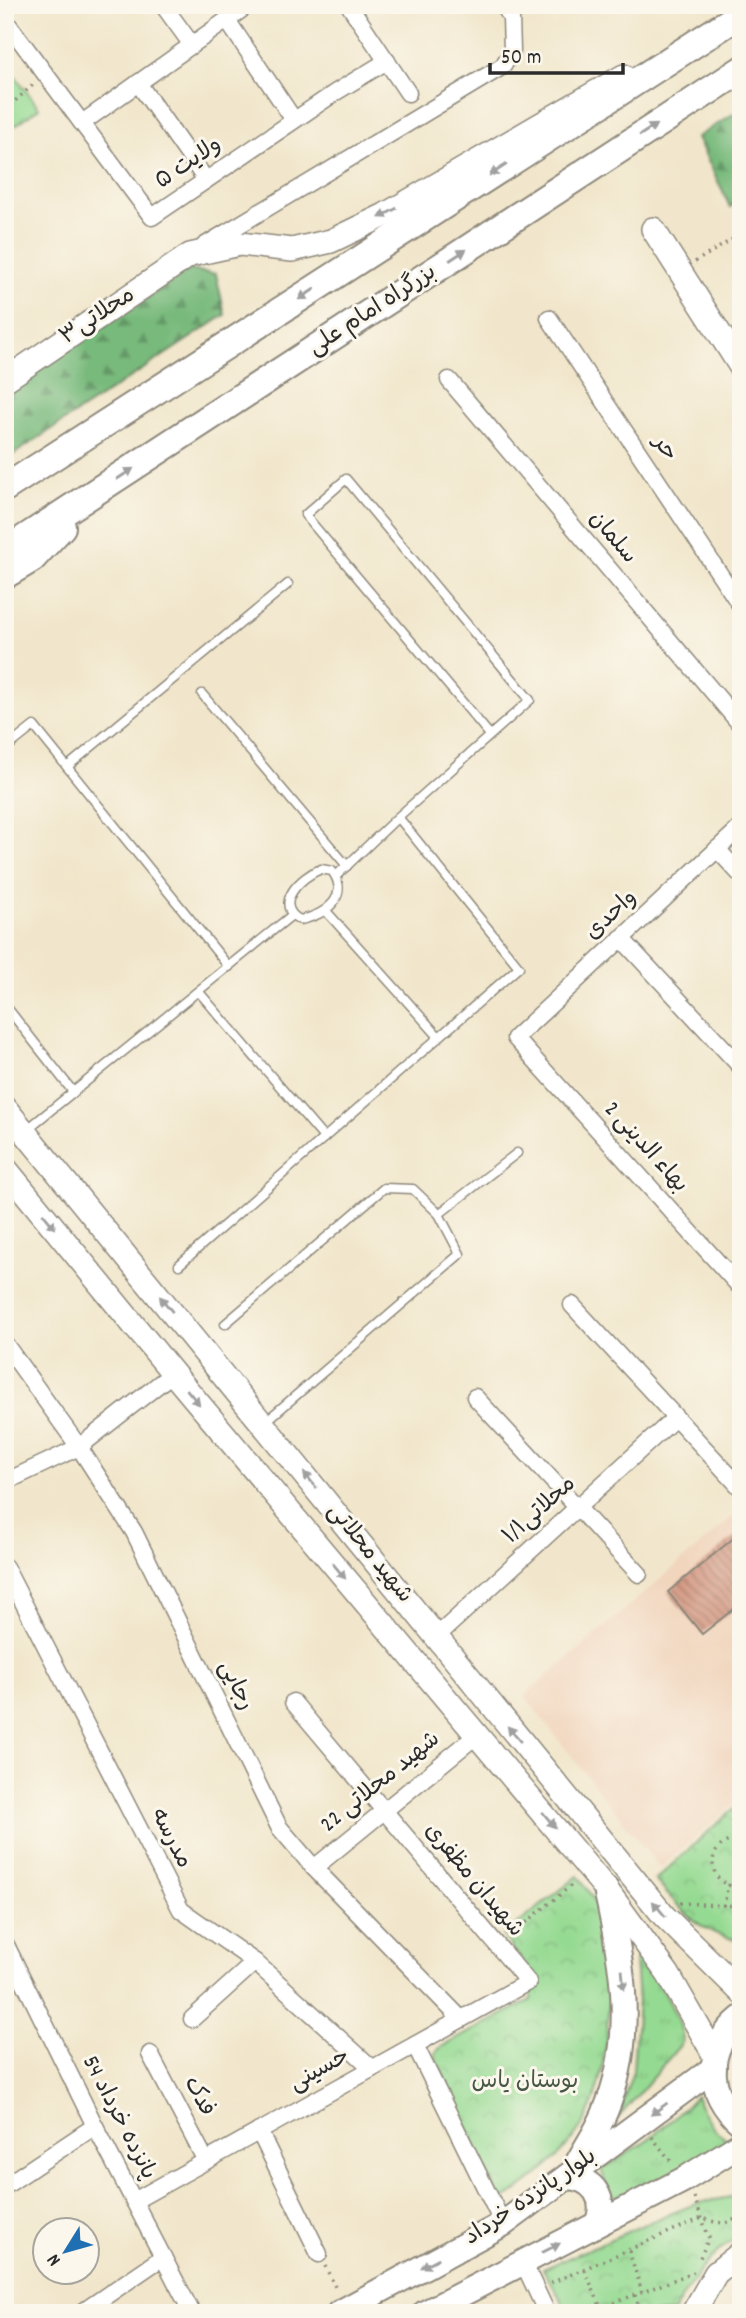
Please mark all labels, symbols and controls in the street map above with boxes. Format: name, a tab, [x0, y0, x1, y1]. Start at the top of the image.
scale bar	[490, 32, 624, 76]
text: 50 m	[501, 44, 541, 74]
one-way arrow	[638, 124, 658, 137]
street label: ولایت ۵	[149, 130, 229, 198]
one-way arrow	[488, 164, 508, 177]
one-way arrow	[378, 207, 398, 219]
one-way arrow	[449, 248, 467, 262]
street label: بزرگراه امام علی	[302, 257, 444, 365]
street label: محلاتی۳	[54, 280, 142, 354]
one-way arrow	[297, 287, 317, 300]
street label: حر	[642, 428, 685, 469]
one-way arrow	[115, 468, 134, 481]
street label: سلمان	[580, 504, 644, 572]
street label: واحدی	[578, 883, 646, 949]
street label: بهاء الدینی 2	[595, 1095, 695, 1201]
one-way arrow	[41, 1212, 56, 1230]
one-way arrow	[159, 1295, 174, 1312]
one-way arrow	[185, 1388, 200, 1405]
street label: محلاتی۱/۱	[496, 1469, 584, 1553]
one-way arrow	[302, 1471, 317, 1489]
street label: شهید محلاتی	[318, 1497, 420, 1611]
one-way arrow	[331, 1562, 347, 1580]
street label: رجایی	[209, 1655, 261, 1717]
street label: شهید محلاتی 22	[314, 1724, 448, 1842]
one-way arrow	[506, 1725, 521, 1743]
street label: مدرسه	[141, 1803, 199, 1875]
one-way arrow	[541, 1811, 557, 1829]
street label: شهیدان مظفری	[415, 1817, 531, 1945]
one-way arrow	[651, 1900, 666, 1918]
one-way arrow	[618, 1969, 629, 1991]
street label: حسینی	[284, 2041, 356, 2101]
street label: پانزده خرداد 54	[73, 2050, 163, 2186]
park label: بوستان یاس	[472, 2066, 578, 2099]
street label: فدک	[174, 2071, 222, 2123]
one-way arrow	[650, 2101, 668, 2116]
street label: بلوار پانزده خرداد	[458, 2141, 604, 2255]
north arrow	[32, 2216, 102, 2286]
one-way arrow	[541, 2242, 561, 2253]
text: N	[42, 2247, 69, 2271]
one-way arrow	[420, 2257, 440, 2269]

